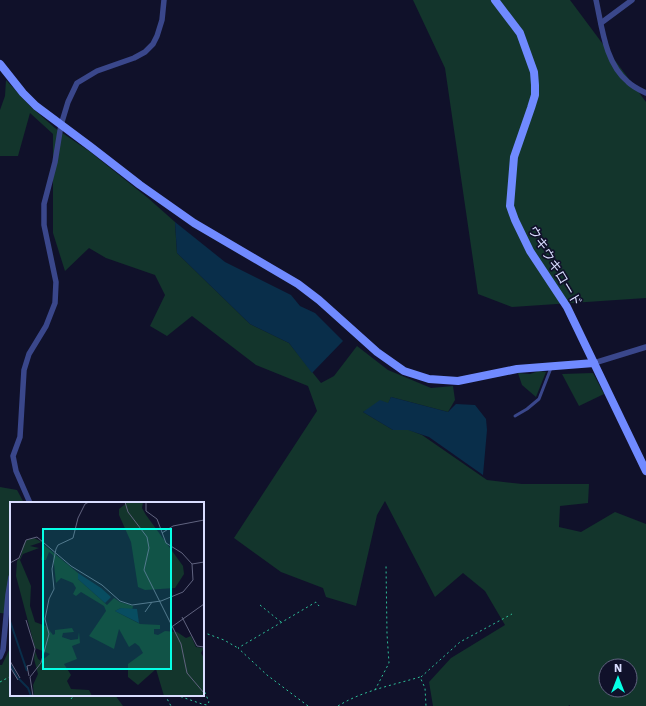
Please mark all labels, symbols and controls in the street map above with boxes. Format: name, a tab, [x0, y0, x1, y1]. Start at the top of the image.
street label: ウキウキロード	[525, 223, 585, 309]
inset map	[10, 502, 204, 696]
north arrow	[598, 658, 638, 698]
text: N	[614, 662, 622, 675]

